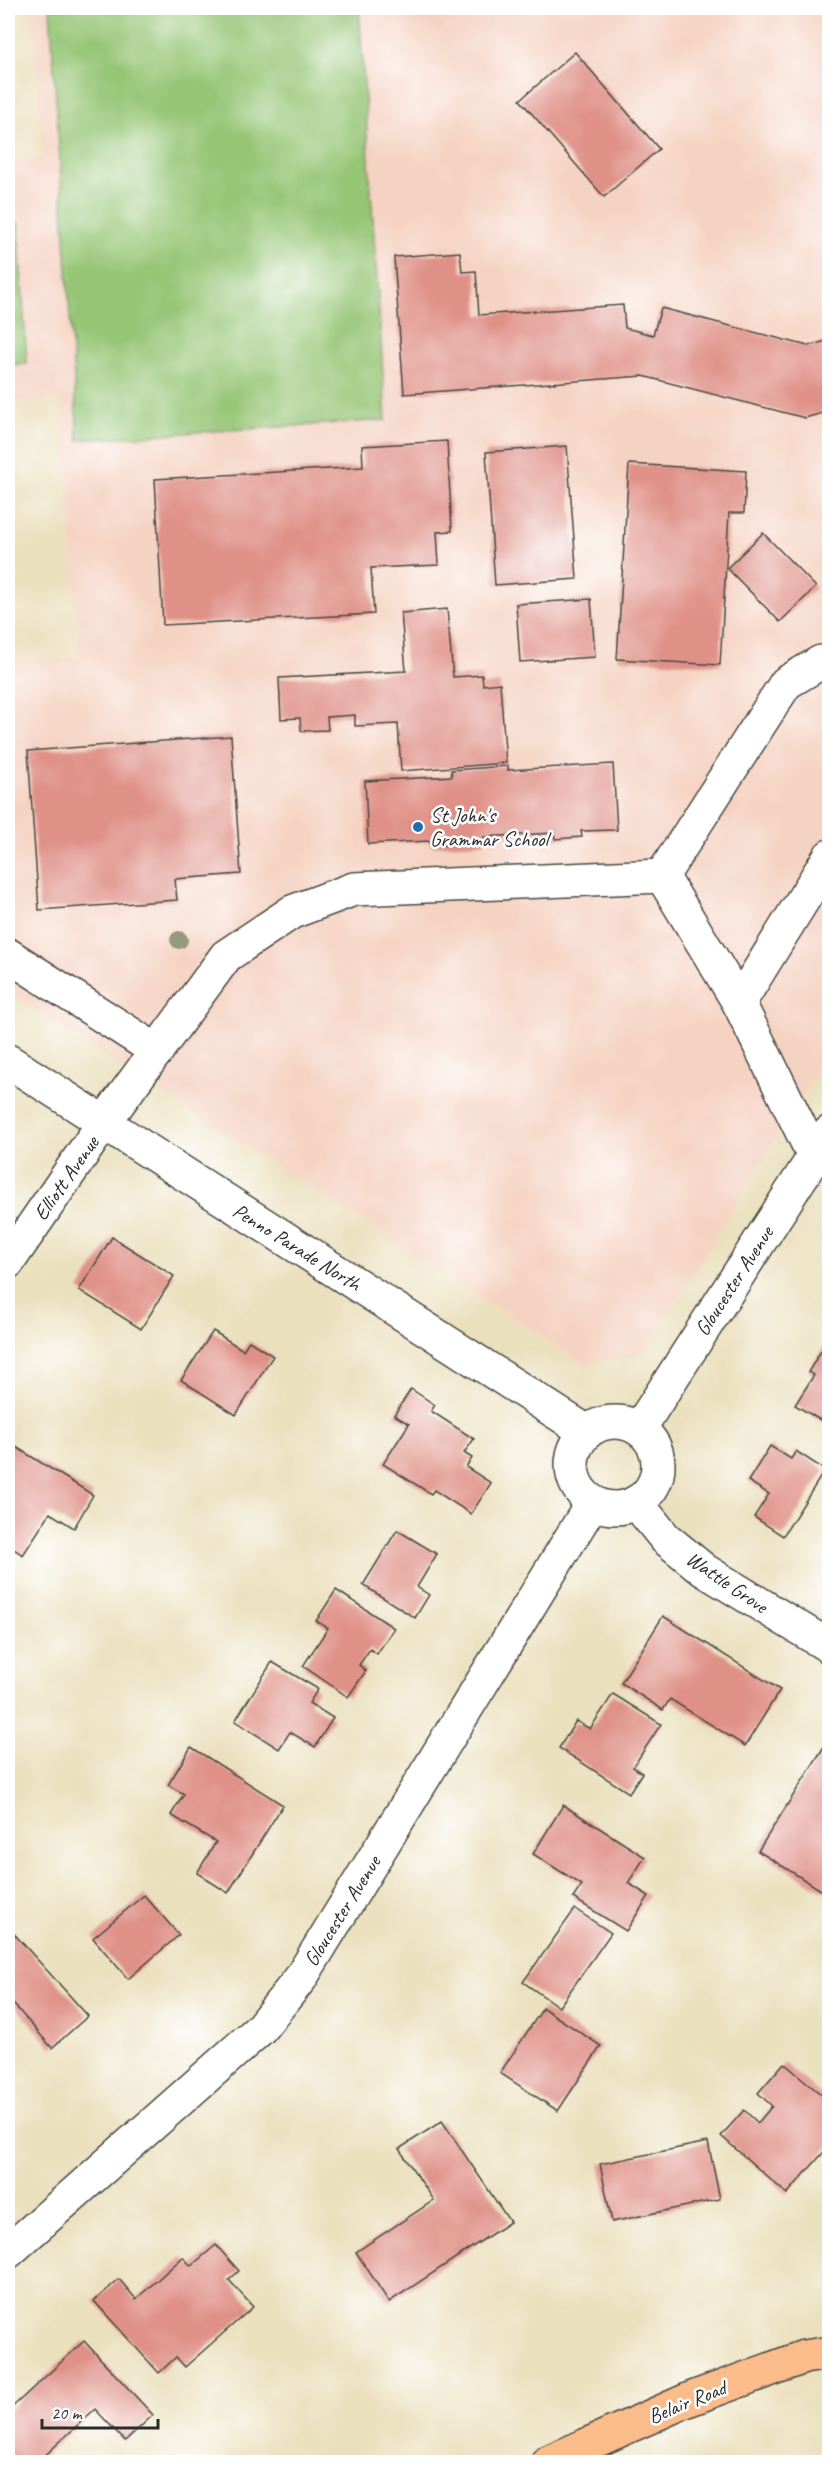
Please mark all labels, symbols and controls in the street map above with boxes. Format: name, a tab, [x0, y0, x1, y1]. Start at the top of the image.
place label: St John's Grammar School	[430, 802, 551, 852]
marker: St John's Grammar School	[411, 820, 425, 834]
street label: Elliott Avenue	[28, 1130, 105, 1225]
street label: Penno Parade North	[228, 1197, 367, 1297]
street label: Gloucester Avenue	[689, 1220, 780, 1341]
street label: Wattle Grove	[681, 1545, 774, 1620]
street label: Gloucester Avenue	[298, 1849, 387, 1971]
street label: Belair Road	[644, 2374, 732, 2429]
scale bar	[42, 2392, 158, 2430]
text: 20 m	[51, 2402, 84, 2424]

